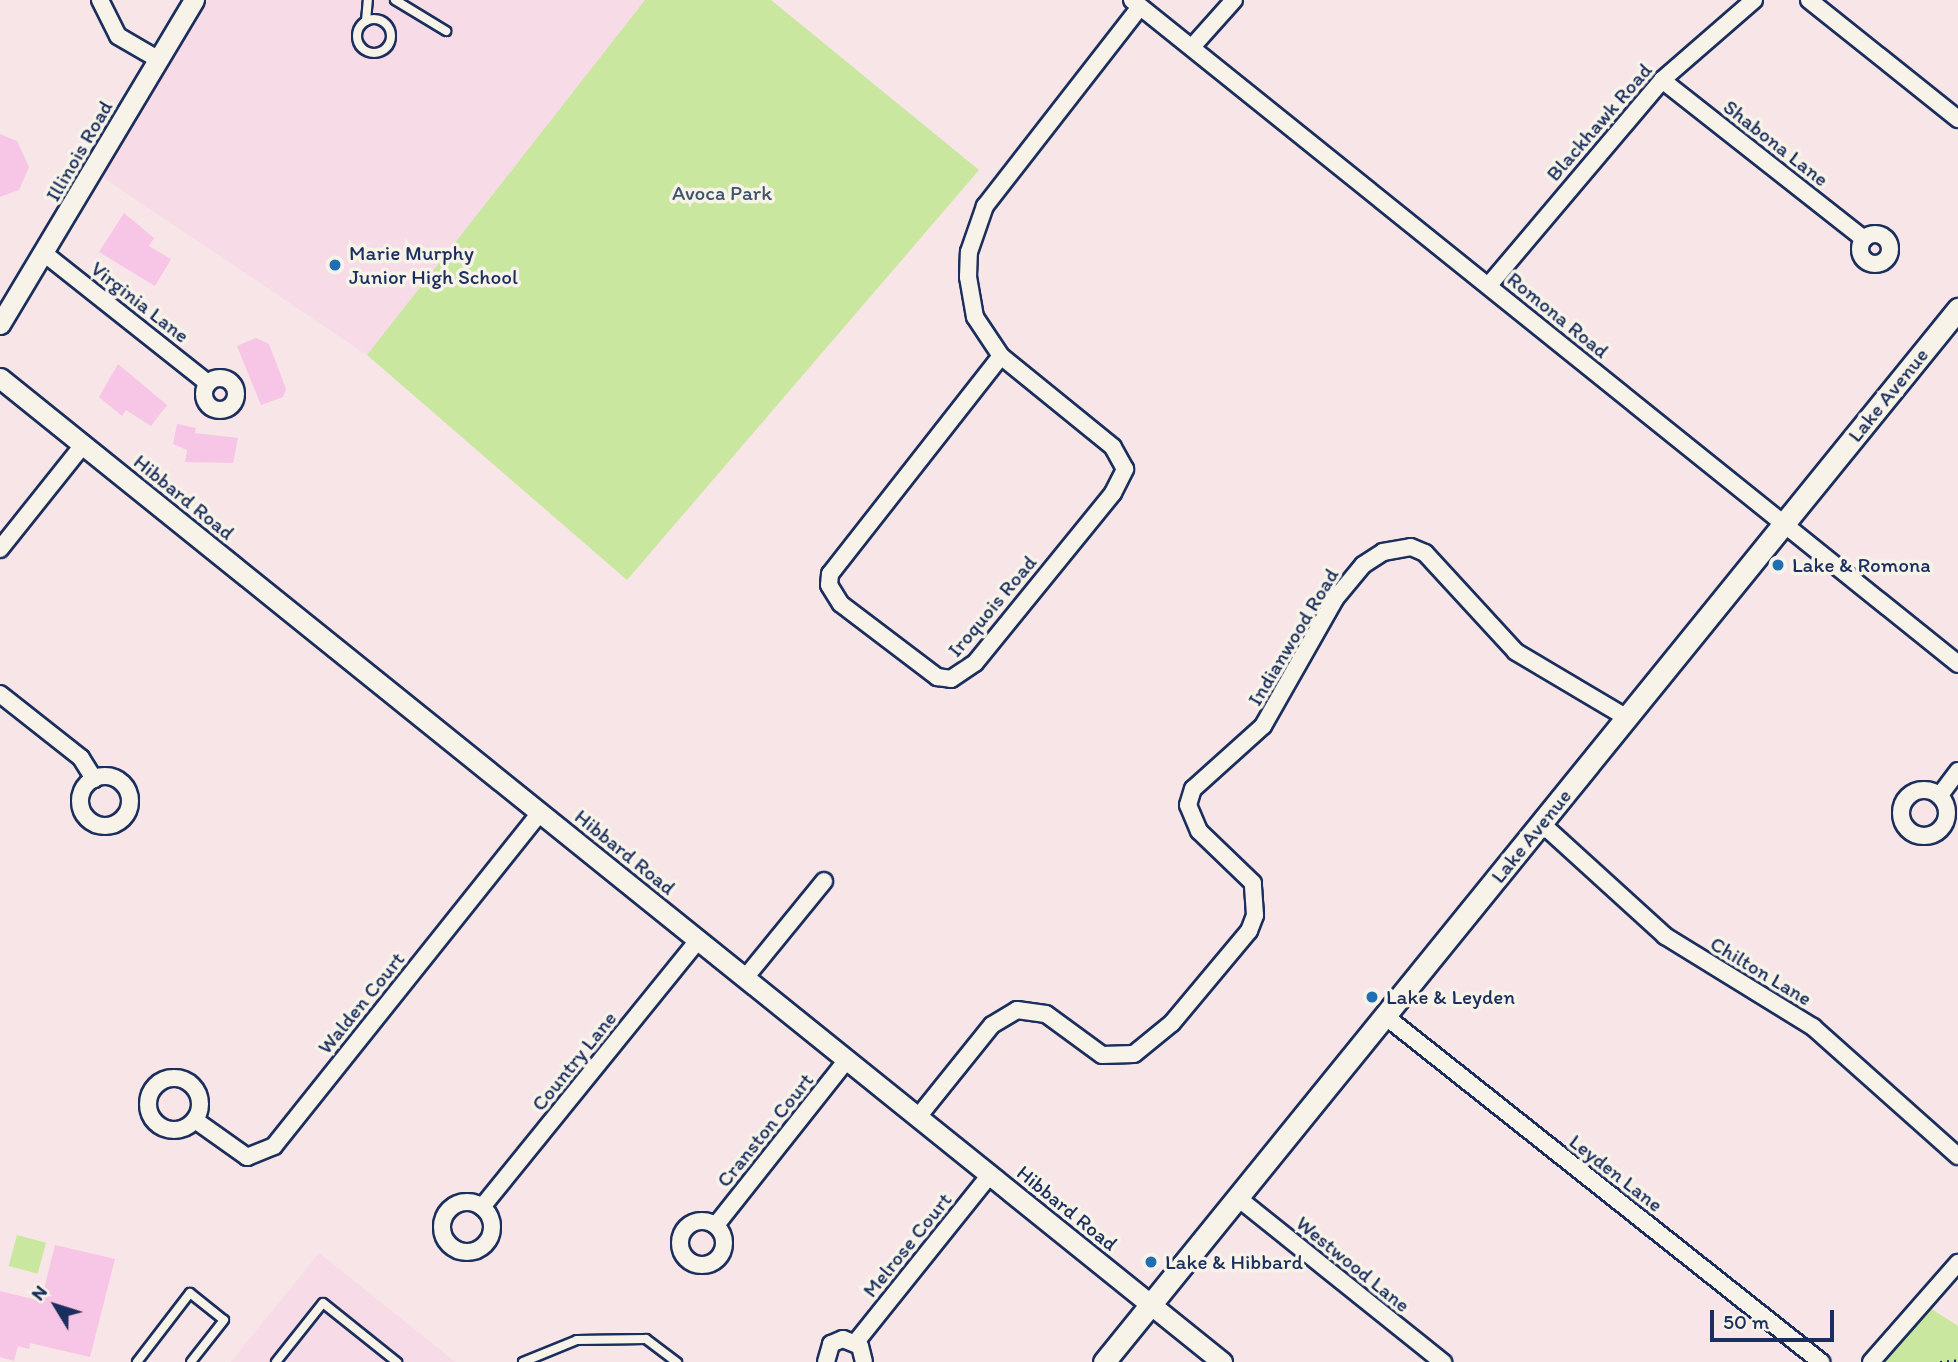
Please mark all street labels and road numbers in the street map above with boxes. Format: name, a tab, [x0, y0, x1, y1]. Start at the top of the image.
street label: Blackhawk Road	[1541, 58, 1657, 186]
street label: Shabona Lane	[1718, 94, 1834, 192]
street label: Illinois Road	[40, 96, 118, 206]
street label: Virginia Lane	[86, 256, 194, 348]
street label: Romona Road	[1502, 266, 1614, 364]
street label: Lake Avenue	[1843, 343, 1933, 447]
street label: Hibbard Road	[129, 449, 239, 545]
street label: Iroquois Road	[942, 550, 1042, 662]
street label: Indianwood Road	[1242, 564, 1344, 710]
street label: Lake Avenue	[1486, 784, 1576, 888]
street label: Hibbard Road	[570, 804, 680, 900]
street label: Chilton Lane	[1705, 931, 1817, 1011]
street label: Walden Court	[312, 947, 410, 1059]
street label: Country Lane	[526, 1006, 622, 1116]
street label: Cranston Court	[711, 1068, 819, 1192]
street label: Leyden Lane	[1564, 1129, 1668, 1217]
street label: Hibbard Road	[1012, 1160, 1122, 1256]
street label: Melrose Court	[857, 1188, 957, 1302]
street label: Westwood Lane	[1291, 1210, 1415, 1318]

